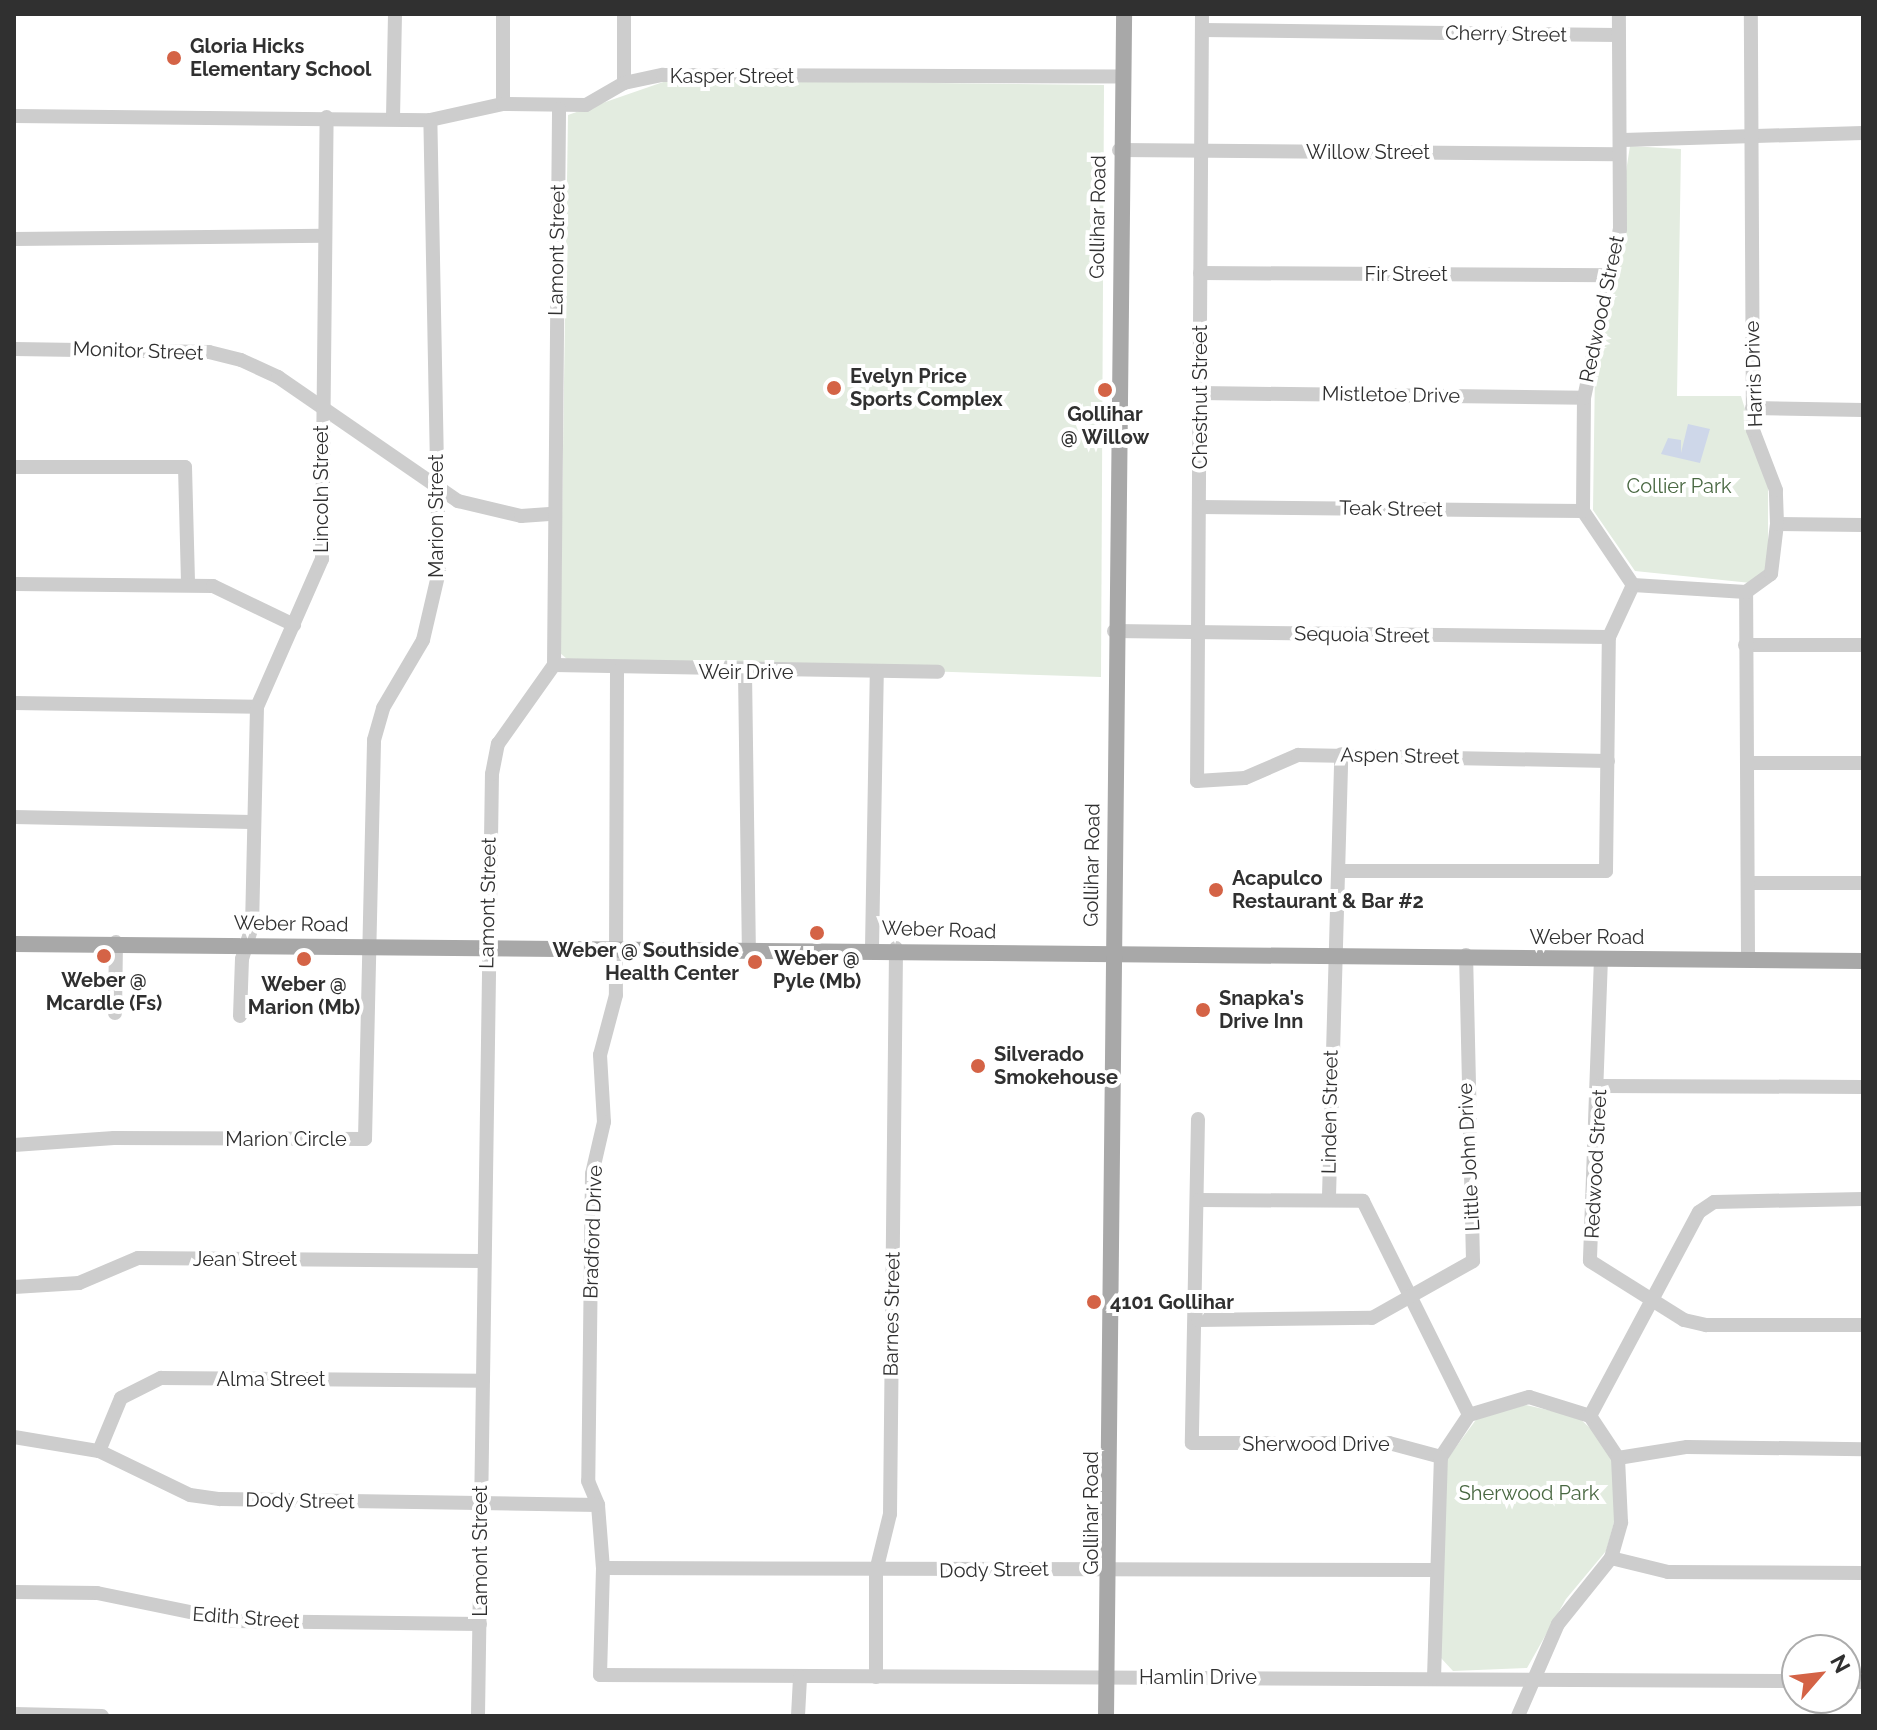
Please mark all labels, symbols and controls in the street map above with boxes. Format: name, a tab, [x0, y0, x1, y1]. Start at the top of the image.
street label: Cherry Street	[1445, 21, 1567, 47]
place label: Gloria Hicks Elementary School	[190, 34, 372, 81]
marker: Gloria Hicks Elementary School	[165, 49, 183, 67]
street label: Kasper Street	[669, 64, 795, 88]
street label: Willow Street	[1306, 140, 1430, 164]
street label: Gollihar Road	[1085, 155, 1111, 279]
street label: Lamont Street	[544, 184, 570, 316]
street label: Redwood Street	[1575, 233, 1629, 385]
street label: Fir Street	[1364, 262, 1448, 286]
street label: Harris Drive	[1740, 320, 1768, 428]
street label: Chestnut Street	[1188, 325, 1212, 469]
street label: Monitor Street	[72, 337, 204, 365]
place label: Evelyn Price Sports Complex	[850, 364, 1003, 411]
marker: Evelyn Price Sports Complex	[825, 379, 843, 397]
marker: Gollihar @ Willow	[1096, 381, 1114, 399]
street label: Mistletoe Drive	[1322, 382, 1460, 408]
place label: Gollihar @ Willow	[1060, 402, 1150, 449]
street label: Lincoln Street	[309, 425, 333, 553]
street label: Marion Street	[424, 454, 448, 578]
park label: Collier Park	[1626, 474, 1732, 498]
street label: Teak Street	[1339, 496, 1443, 522]
street label: Sequoia Street	[1294, 622, 1430, 648]
street label: Weir Drive	[698, 660, 794, 684]
street label: Aspen Street	[1340, 743, 1460, 769]
street label: Gollihar Road	[1079, 803, 1105, 927]
street label: Lamont Street	[475, 837, 501, 969]
place label: Acapulco Restaurant & Bar #2	[1232, 866, 1424, 913]
marker: Acapulco Restaurant & Bar #2	[1207, 881, 1225, 899]
street label: Weber Road	[233, 911, 349, 937]
street label: Weber Road	[881, 916, 997, 944]
marker: Weber @ Pyle (Mb)	[808, 924, 826, 942]
street label: Weber Road	[1529, 925, 1645, 949]
place label: Weber @ Southside Health Center	[552, 938, 739, 985]
place label: Weber @ Pyle (Mb)	[773, 946, 861, 993]
marker: Weber @ Mcardle (Fs)	[95, 947, 113, 965]
marker: Weber @ Marion (Mb)	[295, 950, 313, 968]
marker: Weber @ Southside Health Center	[746, 953, 764, 971]
place label: Weber @ Mcardle (Fs)	[46, 968, 162, 1015]
place label: Weber @ Marion (Mb)	[248, 972, 360, 1019]
place label: Snapka's Drive Inn	[1219, 986, 1304, 1033]
marker: Snapka's Drive Inn	[1194, 1001, 1212, 1019]
place label: Silverado Smokehouse	[994, 1042, 1118, 1089]
street label: Linden Street	[1317, 1050, 1343, 1174]
marker: Silverado Smokehouse	[969, 1057, 987, 1075]
street label: Little John Drive	[1453, 1082, 1485, 1232]
street label: Redwood Street	[1580, 1089, 1612, 1239]
street label: Marion Circle	[225, 1127, 347, 1151]
street label: Bradford Drive	[579, 1165, 607, 1299]
street label: Jean Street	[193, 1247, 297, 1271]
street label: Barnes Street	[879, 1251, 905, 1377]
place label: 4101 Gollihar	[1110, 1290, 1234, 1314]
marker: 4101 Gollihar	[1085, 1293, 1103, 1311]
street label: Alma Street	[217, 1367, 325, 1391]
street label: Sherwood Drive	[1242, 1432, 1390, 1456]
street label: Gollihar Road	[1079, 1451, 1103, 1575]
park label: Sherwood Park	[1459, 1481, 1599, 1505]
street label: Lamont Street	[468, 1485, 492, 1617]
street label: Dody Street	[245, 1488, 355, 1514]
street label: Dody Street	[939, 1557, 1049, 1583]
street label: Edith Street	[191, 1602, 301, 1634]
north arrow	[1781, 1634, 1861, 1714]
text: N	[1825, 1650, 1856, 1677]
street label: Hamlin Drive	[1139, 1665, 1257, 1689]

